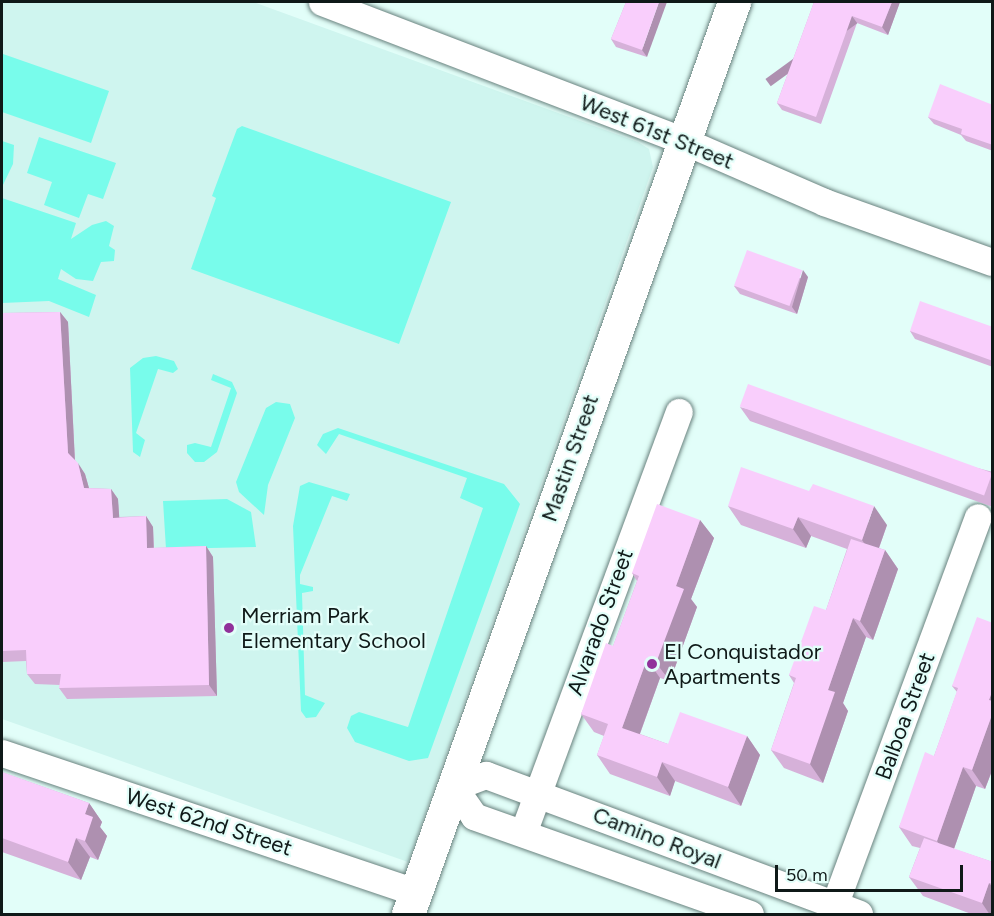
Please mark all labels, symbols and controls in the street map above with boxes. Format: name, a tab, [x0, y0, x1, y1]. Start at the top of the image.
street label: West 61st Street	[576, 89, 738, 175]
street label: Mastin Street	[536, 391, 604, 525]
street label: Alvarado Street	[561, 545, 639, 699]
place label: Merriam Park Elementary School	[241, 602, 426, 654]
marker: Merriam Park Elementary School	[222, 621, 236, 635]
place label: El Conquistador Apartments	[664, 638, 821, 690]
street label: Balboa Street	[870, 649, 940, 783]
marker: El Conquistador Apartments	[645, 657, 659, 671]
street label: West 62nd Street	[123, 783, 295, 861]
street label: Camino Royal	[589, 801, 725, 875]
scale bar	[778, 853, 966, 891]
text: 50 m	[786, 864, 828, 886]

